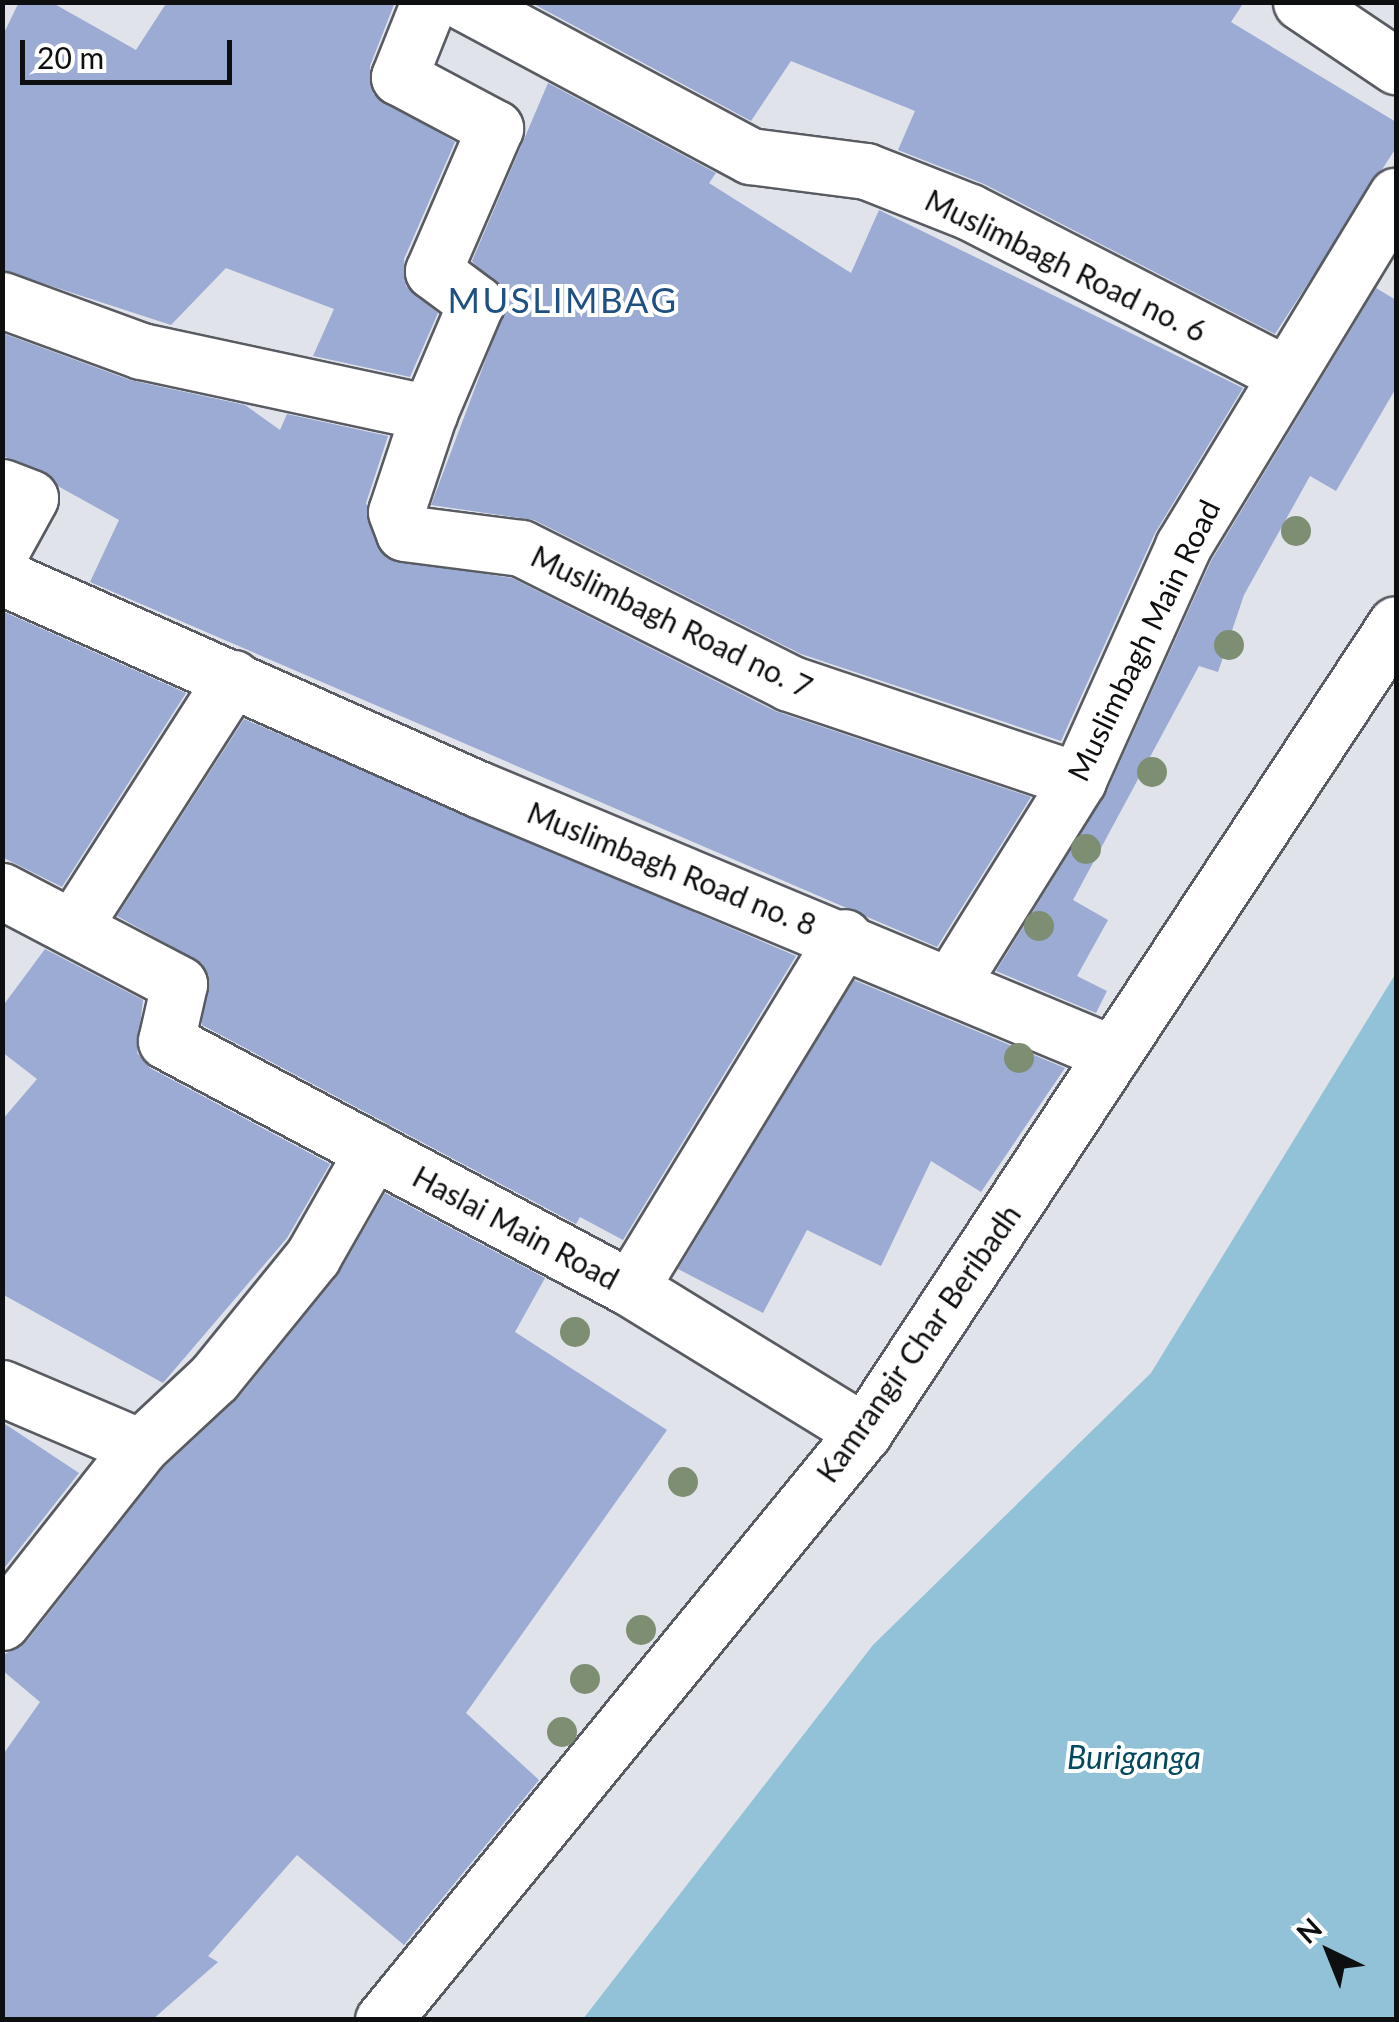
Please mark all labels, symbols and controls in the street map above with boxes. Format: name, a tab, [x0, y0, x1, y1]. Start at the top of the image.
scale bar	[25, 20, 238, 82]
text: 20 m	[37, 39, 104, 75]
street label: Muslimbagh Road no. 6	[920, 181, 1212, 349]
district label: MUSLIMBAG	[448, 278, 678, 320]
street label: Muslimbagh Main Road	[1059, 493, 1227, 787]
street label: Muslimbagh Road no. 7	[526, 537, 818, 705]
street label: Muslimbagh Road no. 8	[522, 794, 822, 942]
street label: Haslai Main Road	[407, 1158, 625, 1296]
street label: Kamrangir Char Beribadh	[808, 1197, 1028, 1489]
water label: Buriganga	[1067, 1738, 1201, 1776]
north arrow	[1279, 1902, 1379, 2002]
text: N	[1289, 1910, 1328, 1950]

